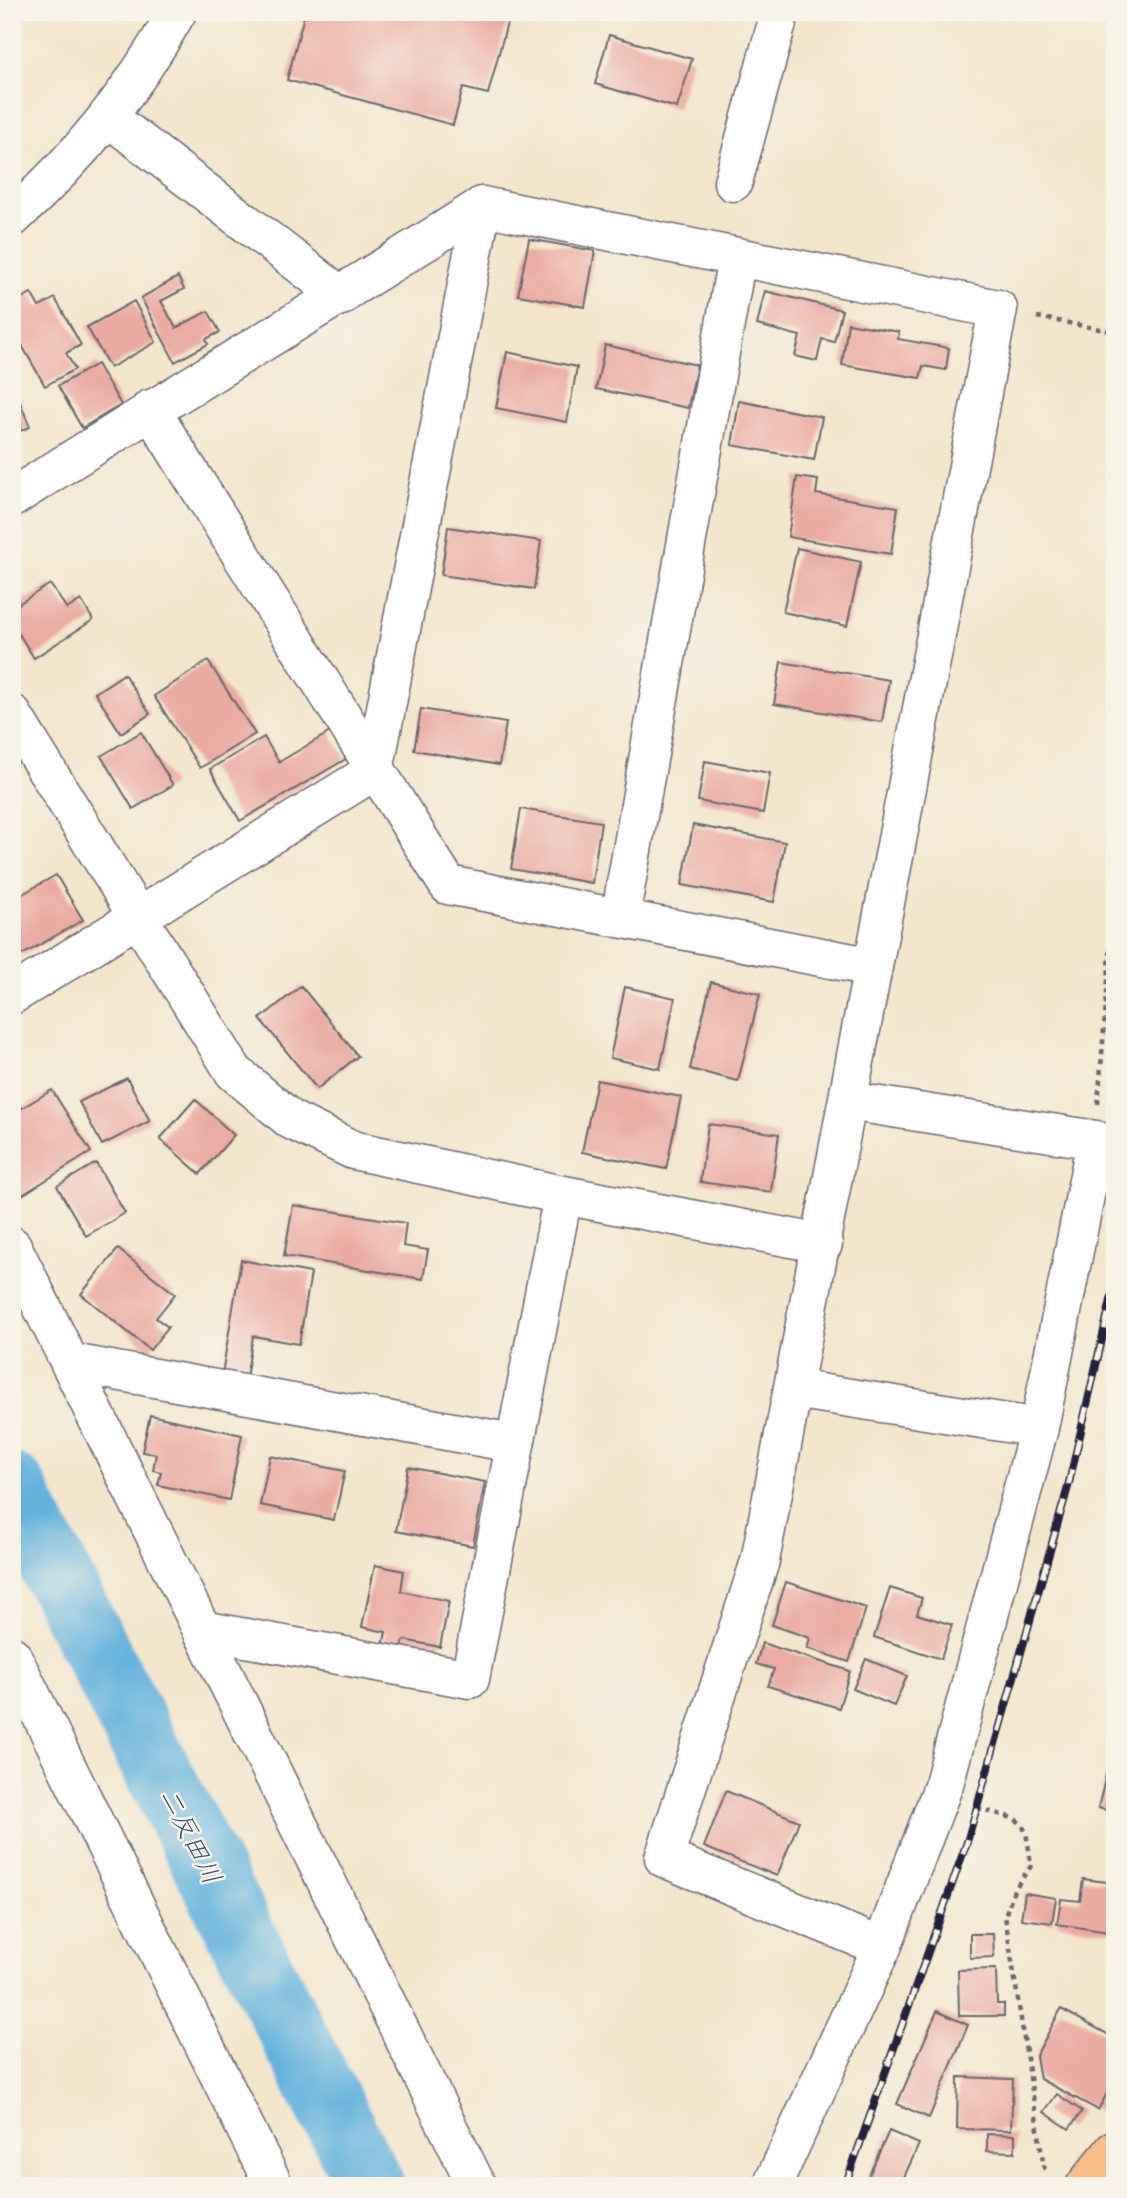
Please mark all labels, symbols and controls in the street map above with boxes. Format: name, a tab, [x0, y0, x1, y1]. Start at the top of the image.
water label: 二反田川	[147, 1779, 235, 1893]

